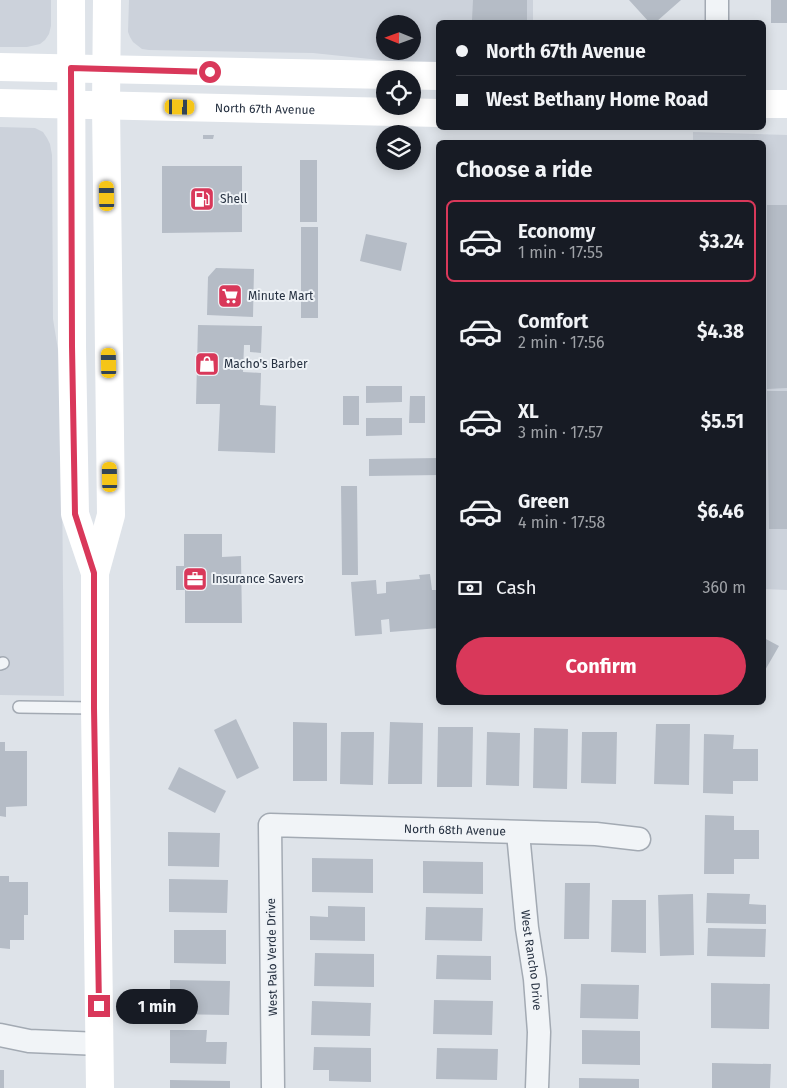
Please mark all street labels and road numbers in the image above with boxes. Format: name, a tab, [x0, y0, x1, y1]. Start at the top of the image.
street label: North 67th Avenue	[215, 101, 315, 117]
street label: North 68th Avenue	[404, 822, 506, 839]
street label: West Palo Verde Drive	[264, 898, 280, 1016]
street label: West Rancho Drive	[518, 909, 544, 1011]

